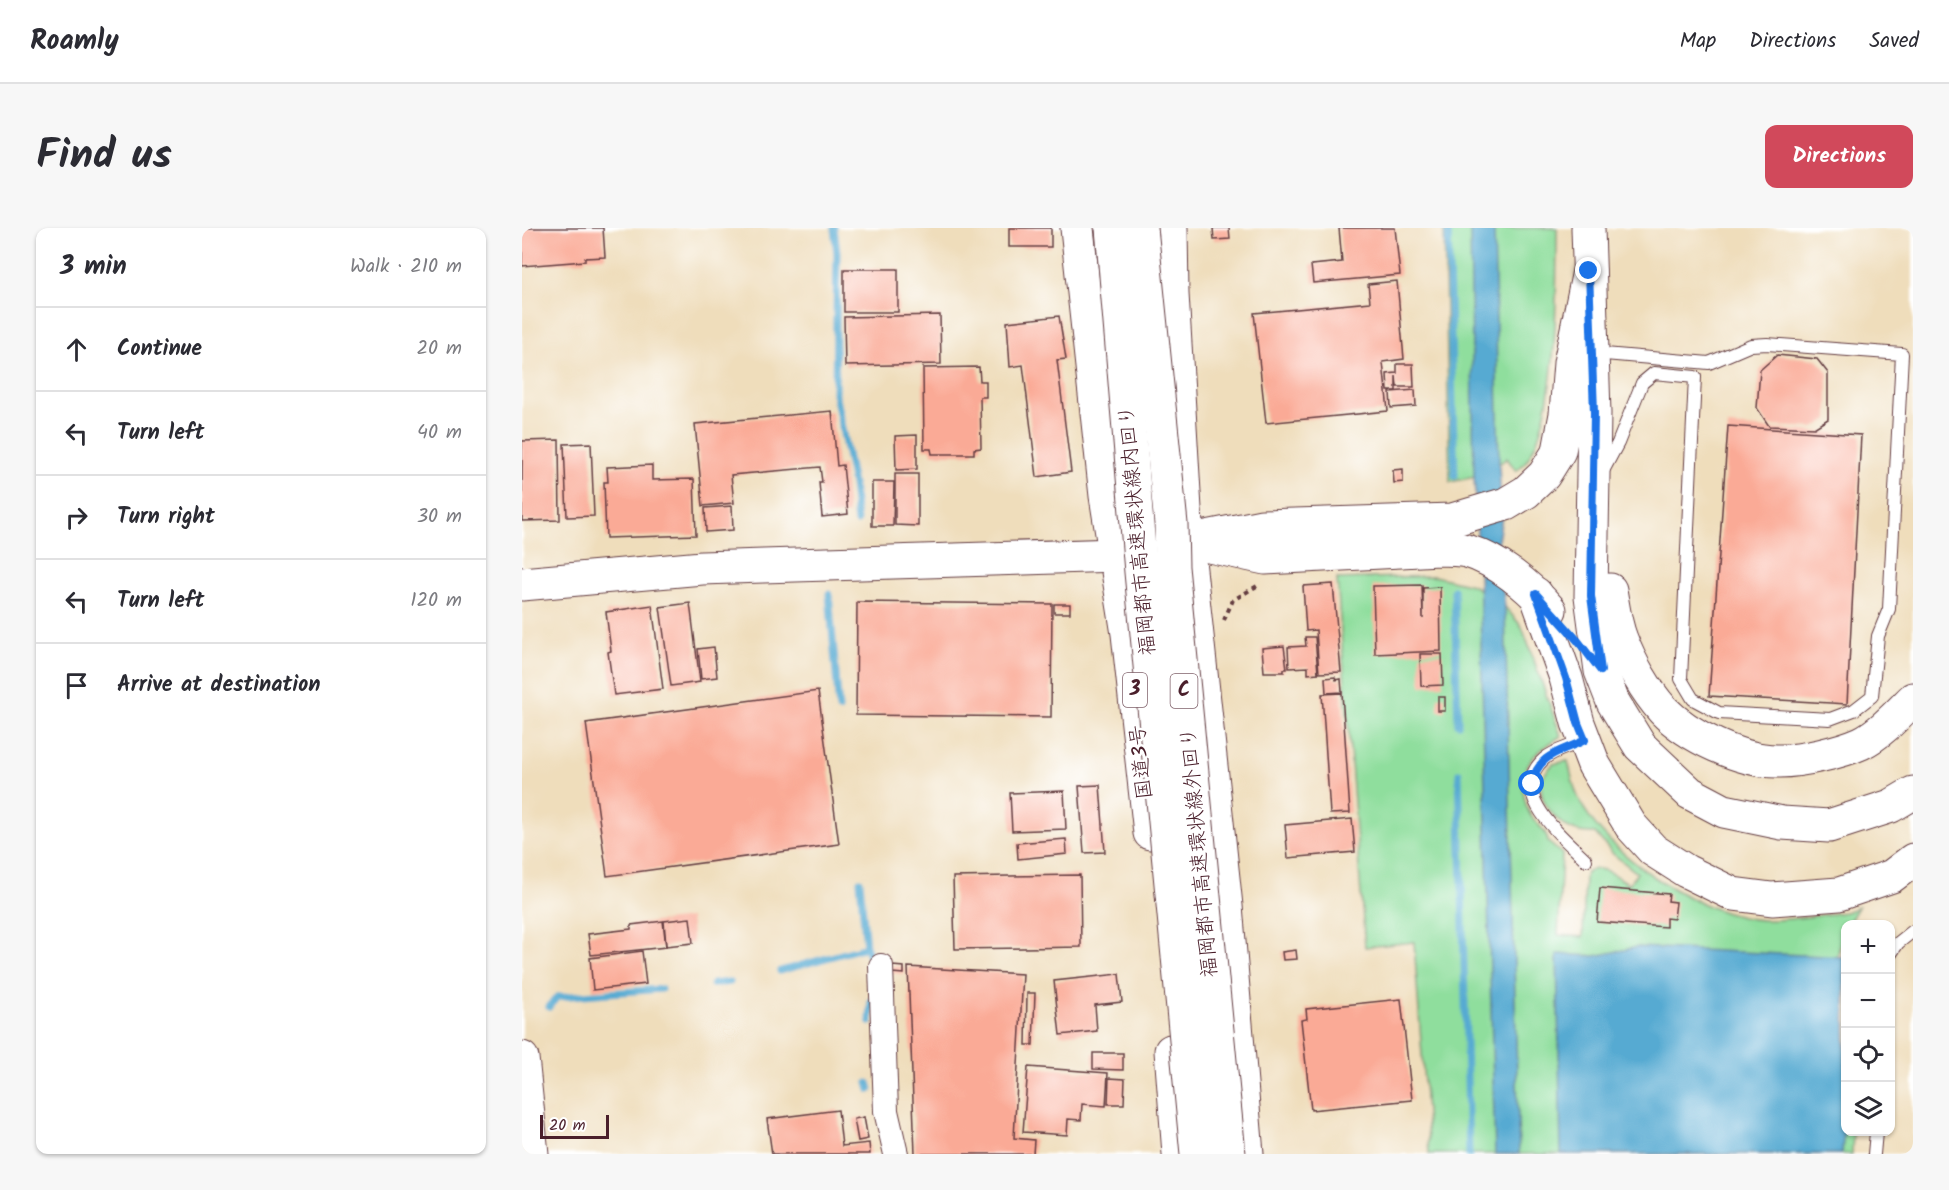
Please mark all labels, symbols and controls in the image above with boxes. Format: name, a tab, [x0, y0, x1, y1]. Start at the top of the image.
text: Roamly	[30, 19, 119, 64]
text: Map	[1680, 25, 1716, 58]
text: Directions	[1749, 25, 1836, 58]
text: Saved	[1869, 25, 1919, 58]
text: Find us	[36, 123, 172, 190]
button: Directions	[1765, 125, 1913, 188]
text: 3 min	[60, 246, 127, 288]
text: Walk · 210 m	[350, 251, 462, 283]
route end	[1575, 257, 1601, 283]
text: Continue	[117, 332, 202, 367]
icon: ahead	[60, 333, 93, 366]
text: 20 m	[416, 333, 462, 365]
street label: 福岡都市高速環状線内回り	[1111, 403, 1165, 657]
text: Turn left	[117, 416, 204, 451]
icon: left	[60, 417, 93, 450]
text: 40 m	[417, 417, 462, 449]
text: Turn right	[117, 500, 215, 535]
icon: right	[60, 501, 93, 534]
text: 30 m	[417, 501, 462, 533]
text: Turn left	[117, 584, 204, 619]
icon: left	[60, 585, 93, 618]
text: 120 m	[410, 585, 462, 617]
text: Arrive at destination	[117, 668, 320, 703]
icon: arrive	[60, 669, 93, 702]
road number: 3	[1123, 673, 1147, 707]
road number: C	[1170, 674, 1198, 708]
street label: 国道3号	[1122, 723, 1162, 801]
street label: 福岡都市高速環状線外回り	[1173, 725, 1227, 979]
route start	[1518, 770, 1544, 796]
map controls	[1841, 920, 1895, 1136]
button: +	[1841, 920, 1895, 974]
button: −	[1841, 974, 1895, 1028]
button: locate	[1841, 1028, 1895, 1082]
button: layers	[1841, 1082, 1895, 1136]
scale bar	[540, 1112, 609, 1140]
text: 20 m	[549, 1113, 585, 1138]

